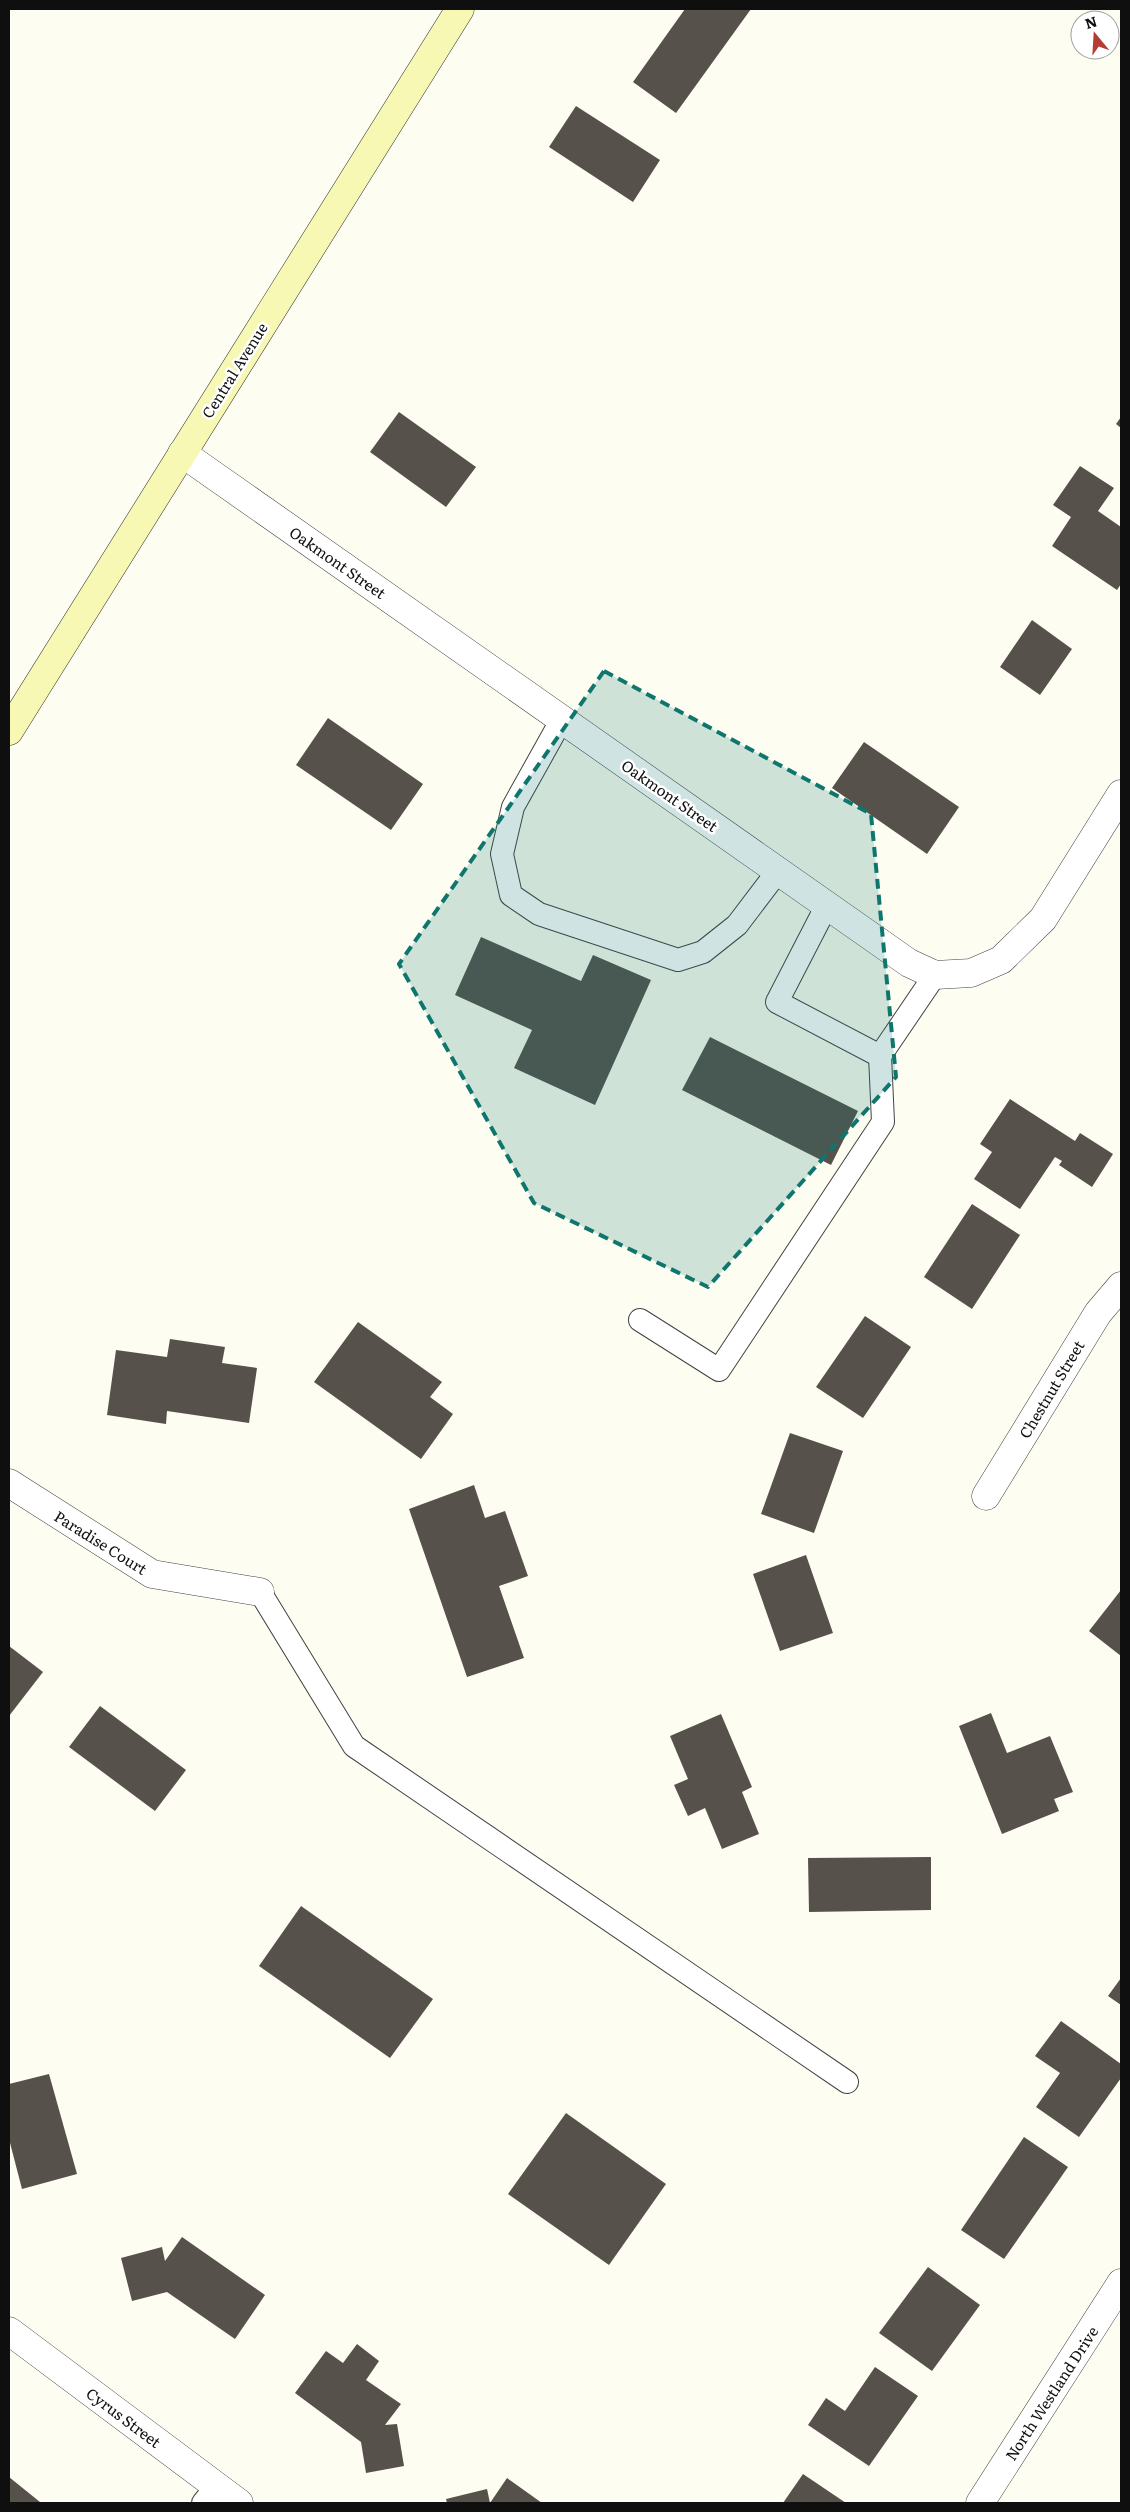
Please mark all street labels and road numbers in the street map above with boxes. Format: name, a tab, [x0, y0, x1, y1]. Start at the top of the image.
street label: Central Avenue	[195, 317, 273, 422]
street label: Oakmont Street	[285, 520, 391, 604]
street label: Oakmont Street	[617, 753, 723, 837]
street label: Chestnut Street	[1013, 1336, 1089, 1442]
street label: Paradise Court	[50, 1504, 152, 1580]
street label: North Westland Drive	[999, 2321, 1103, 2465]
street label: Cyrus Street	[82, 2381, 166, 2453]

